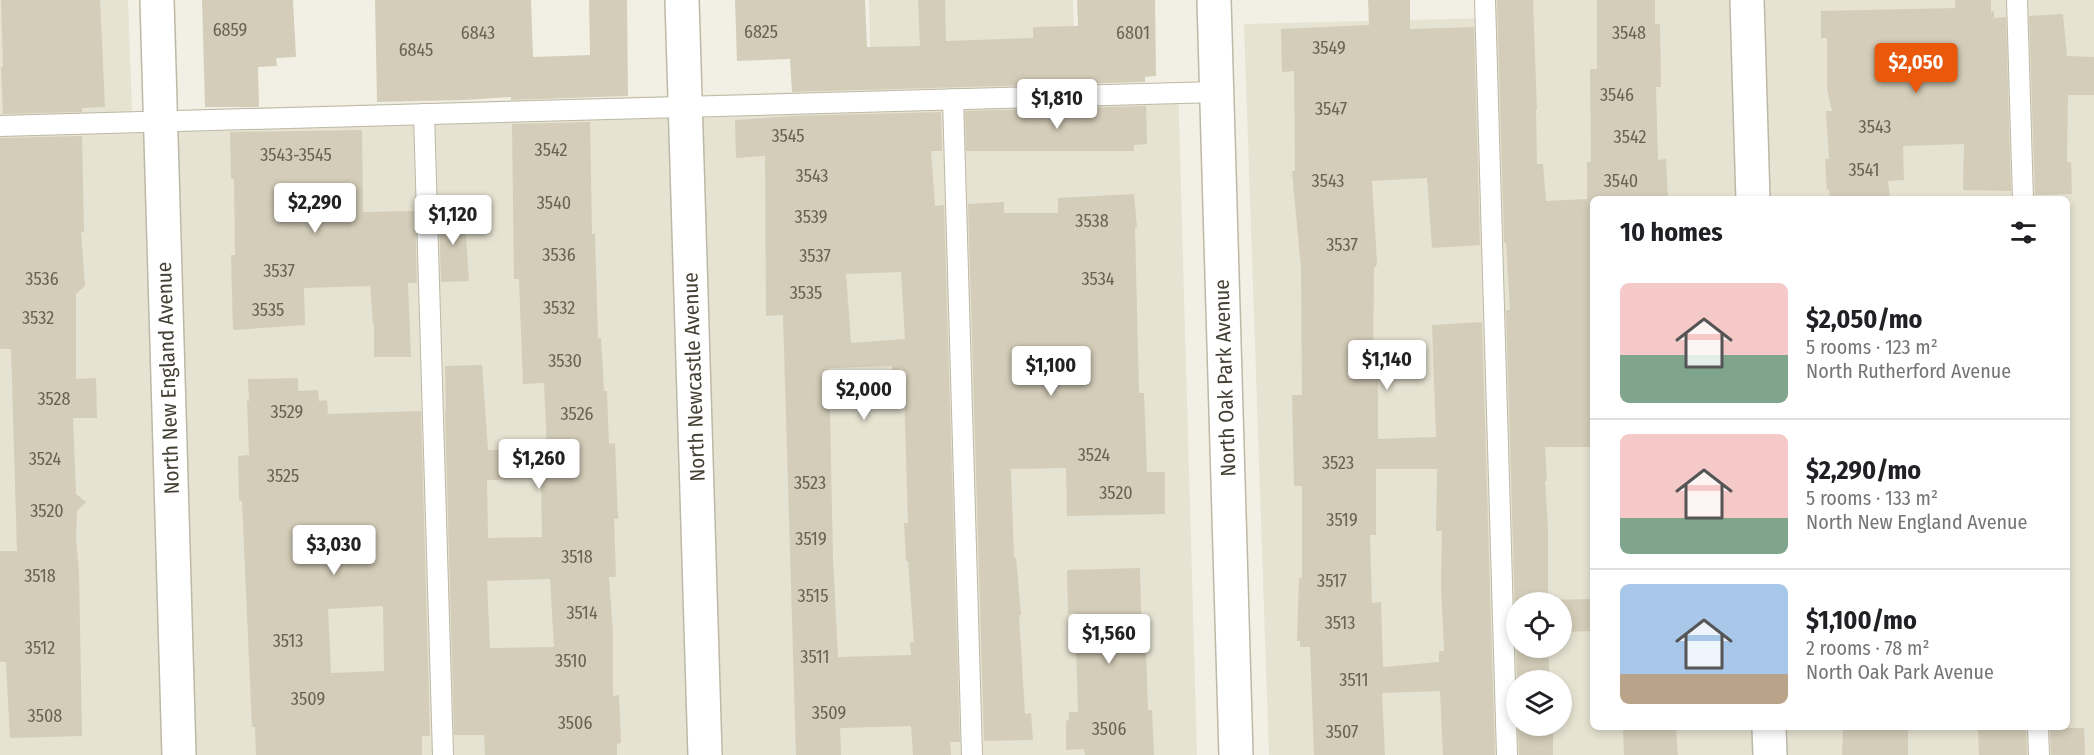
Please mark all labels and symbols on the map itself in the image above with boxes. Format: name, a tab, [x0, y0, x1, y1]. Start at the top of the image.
house number: 6859	[213, 19, 247, 41]
house number: 6825	[744, 21, 778, 43]
house number: 6843	[461, 22, 495, 44]
house number: 6801	[1116, 22, 1150, 44]
house number: 3548	[1612, 22, 1646, 44]
house number: 3549	[1312, 37, 1346, 59]
house number: 6845	[399, 39, 433, 61]
pin: $2,050	[1867, 43, 1965, 94]
pin: $1,810	[1008, 79, 1106, 130]
house number: 3546	[1600, 84, 1634, 106]
house number: 3547	[1315, 98, 1347, 120]
house number: 3543	[1859, 116, 1891, 138]
house number: 3545	[771, 125, 805, 147]
house number: 3542	[1614, 126, 1646, 148]
house number: 3542	[535, 139, 567, 161]
house number: 3543-3545	[260, 144, 332, 166]
house number: 3541	[1848, 159, 1880, 181]
house number: 3543	[796, 165, 828, 187]
house number: 3543	[1312, 170, 1344, 192]
house number: 3540	[1604, 170, 1638, 192]
pin: $2,290	[266, 183, 364, 234]
house number: 3540	[537, 192, 571, 214]
pin: $1,120	[404, 195, 502, 246]
house number: 3539	[795, 206, 827, 228]
house number: 3538	[1075, 210, 1109, 232]
house number: 3537	[1326, 234, 1358, 256]
house number: 3536	[542, 244, 576, 266]
house number: 3537	[799, 245, 831, 267]
house number: 3537	[263, 260, 295, 282]
street label: North New England Avenue	[151, 261, 185, 495]
house number: 3536	[25, 268, 59, 290]
house number: 3534	[1082, 268, 1115, 290]
street label: North Newcastle Avenue	[677, 272, 711, 482]
street label: North Oak Park Avenue	[1209, 279, 1241, 477]
house number: 3535	[790, 282, 822, 304]
house number: 3532	[543, 297, 575, 319]
house number: 3535	[252, 299, 284, 321]
house number: 3532	[22, 307, 54, 329]
pin: $1,140	[1338, 340, 1436, 391]
pin: $1,100	[1002, 346, 1100, 397]
house number: 3530	[548, 350, 582, 372]
pin: $2,000	[815, 370, 913, 421]
house number: 3528	[37, 388, 71, 410]
house number: 3529	[271, 401, 303, 423]
house number: 3526	[560, 403, 594, 425]
pin: $1,260	[490, 439, 588, 490]
house number: 3524	[1078, 444, 1111, 466]
house number: 3524	[29, 448, 62, 470]
house number: 3523	[1322, 452, 1354, 474]
house number: 3525	[267, 465, 299, 487]
house number: 3523	[794, 472, 826, 494]
house number: 3520	[1099, 482, 1133, 504]
house number: 3520	[30, 500, 64, 522]
house number: 3519	[1326, 509, 1358, 531]
pin: $3,030	[285, 525, 383, 576]
house number: 3519	[795, 528, 827, 550]
house number: 3518	[561, 546, 593, 568]
house number: 3518	[24, 565, 56, 587]
house number: 3517	[1317, 570, 1347, 592]
house number: 3515	[798, 585, 828, 607]
house number: 3514	[566, 602, 598, 624]
house number: 3513	[1325, 612, 1355, 634]
pin: $1,560	[1060, 614, 1158, 665]
house number: 3513	[273, 630, 303, 652]
house number: 3512	[25, 637, 55, 659]
house number: 3511	[800, 646, 830, 668]
house number: 3510	[555, 650, 587, 672]
house number: 3511	[1339, 669, 1369, 691]
house number: 3509	[291, 688, 325, 710]
house number: 3509	[812, 702, 846, 724]
house number: 3508	[28, 705, 62, 727]
house number: 3506	[558, 712, 592, 734]
house number: 3506	[1092, 718, 1126, 740]
house number: 3507	[1326, 721, 1358, 743]

